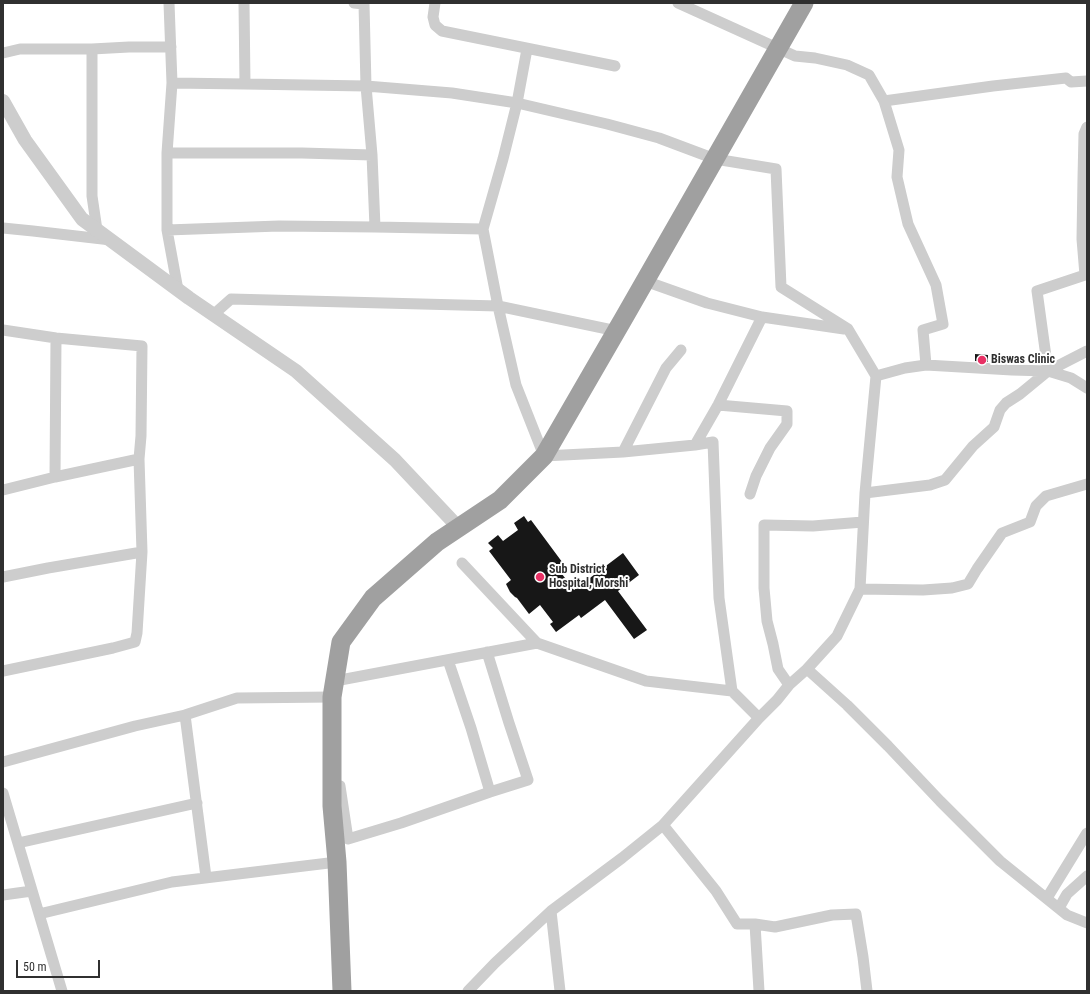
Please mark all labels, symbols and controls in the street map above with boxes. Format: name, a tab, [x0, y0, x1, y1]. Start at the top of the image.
place label: Biswas Clinic	[991, 353, 1055, 367]
marker: Biswas Clinic	[976, 354, 988, 366]
place label: Sub District Hospital, Morshi	[549, 563, 628, 591]
marker: Sub District Hospital, Morshi	[534, 571, 546, 583]
scale bar	[18, 952, 102, 978]
text: 50 m	[23, 960, 47, 974]

